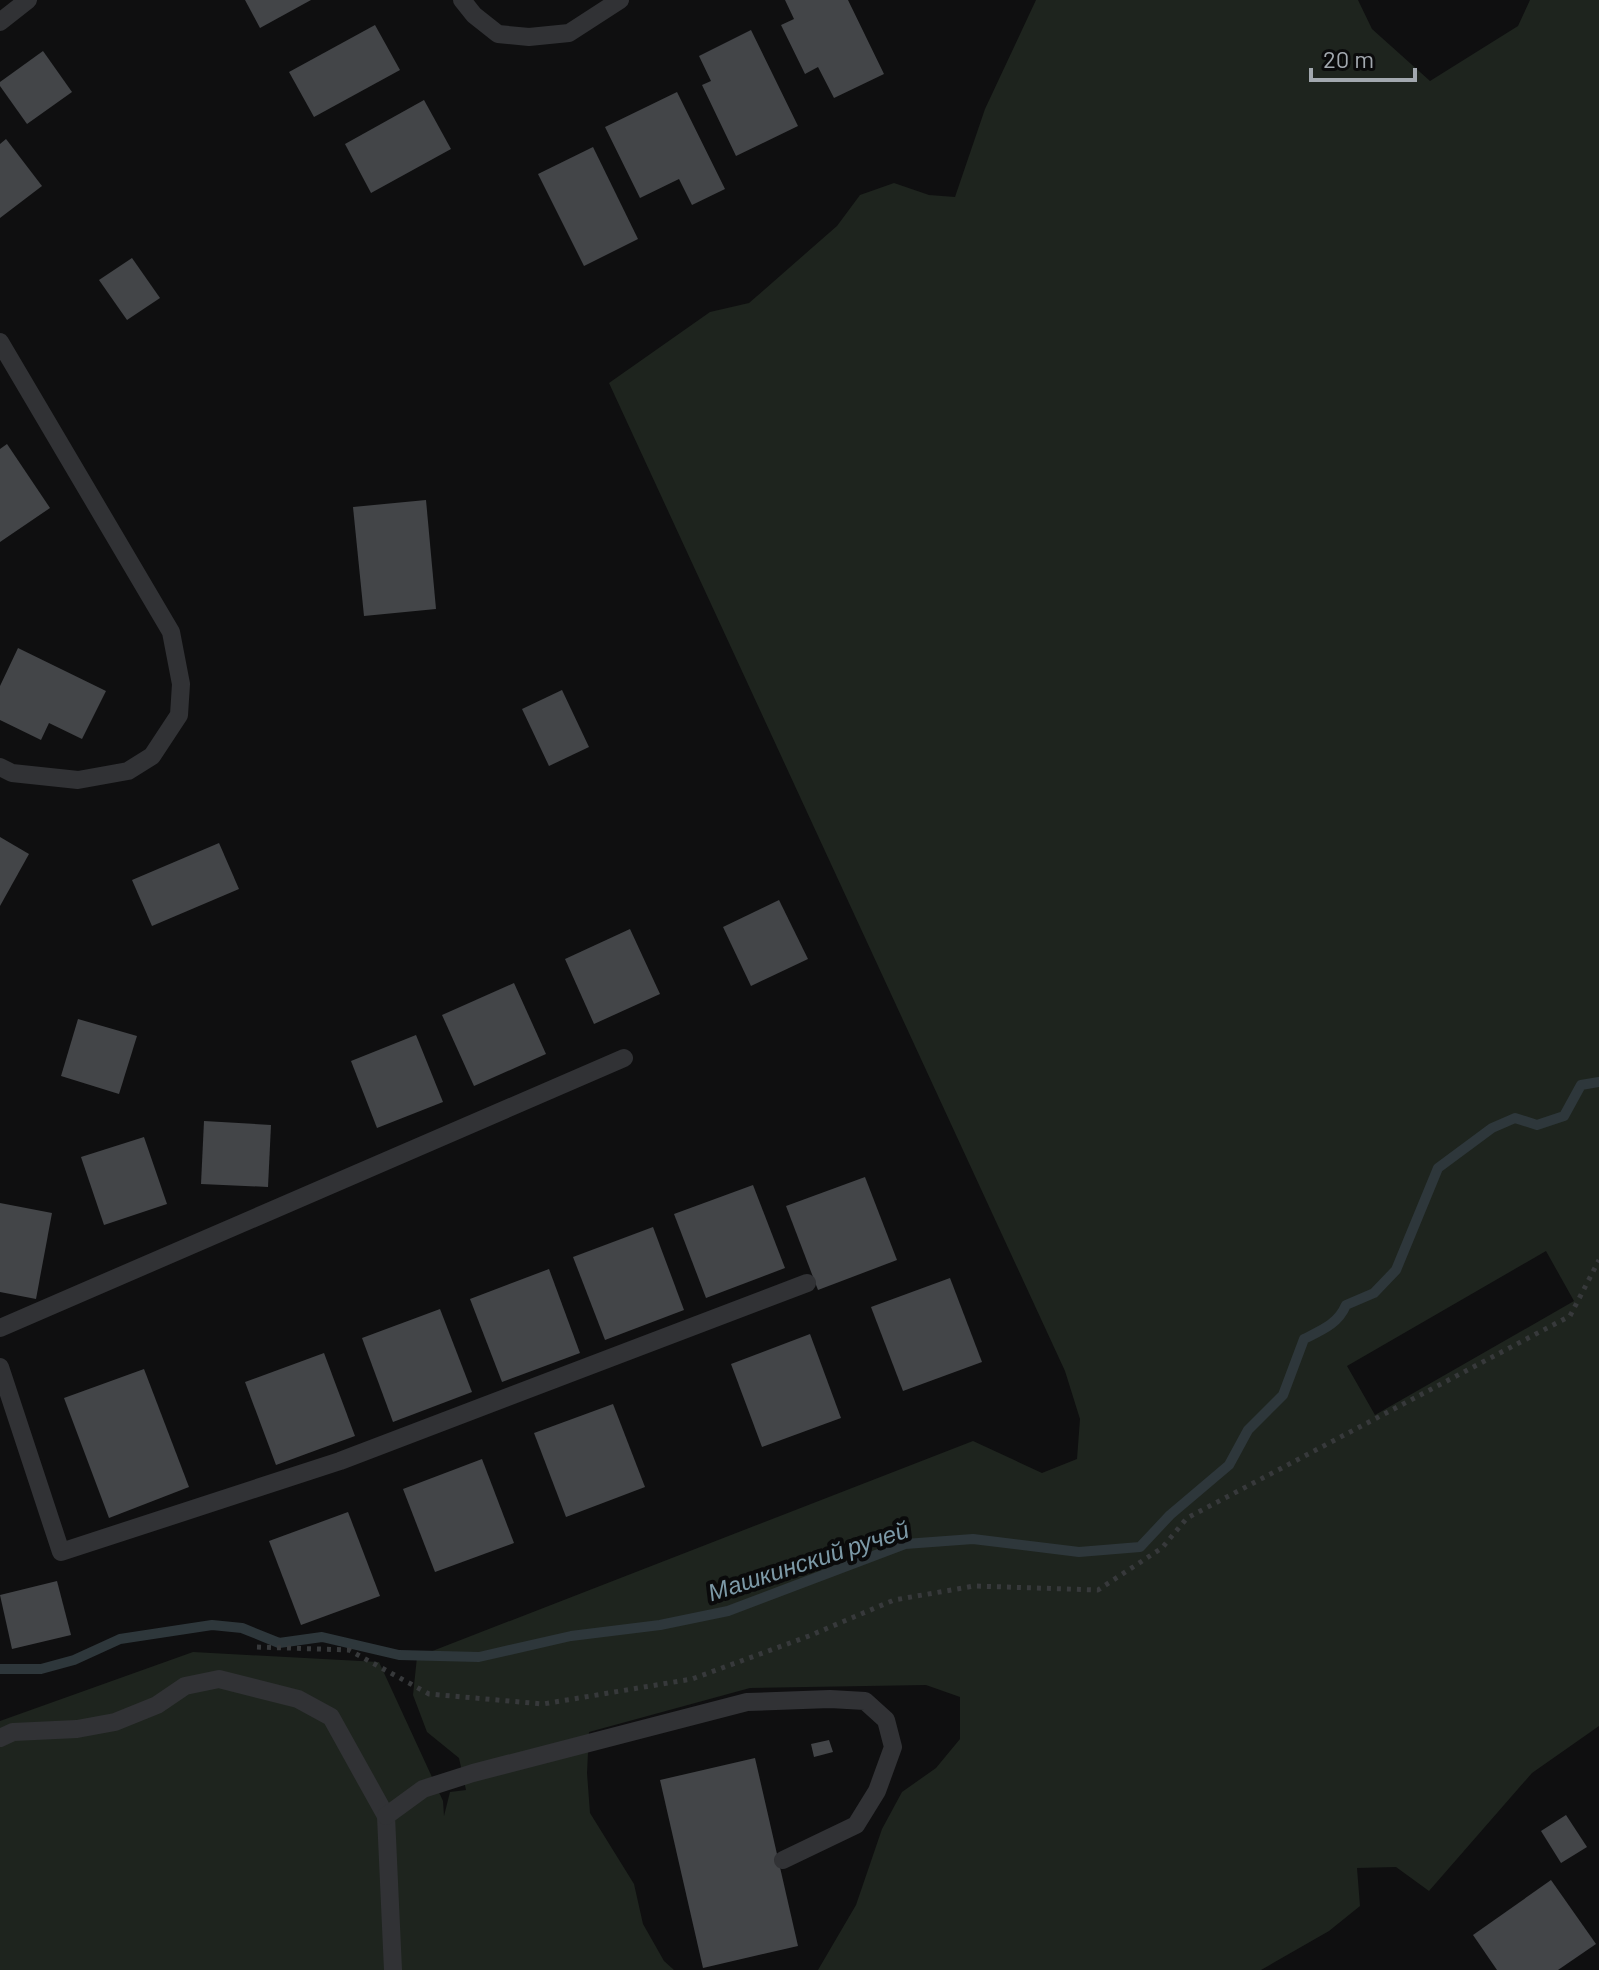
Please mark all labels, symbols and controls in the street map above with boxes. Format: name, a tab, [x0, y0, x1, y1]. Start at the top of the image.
scale bar	[1311, 32, 1415, 82]
text: 20 m	[1323, 44, 1374, 73]
water label: Машкинский ручей	[704, 1514, 912, 1606]

